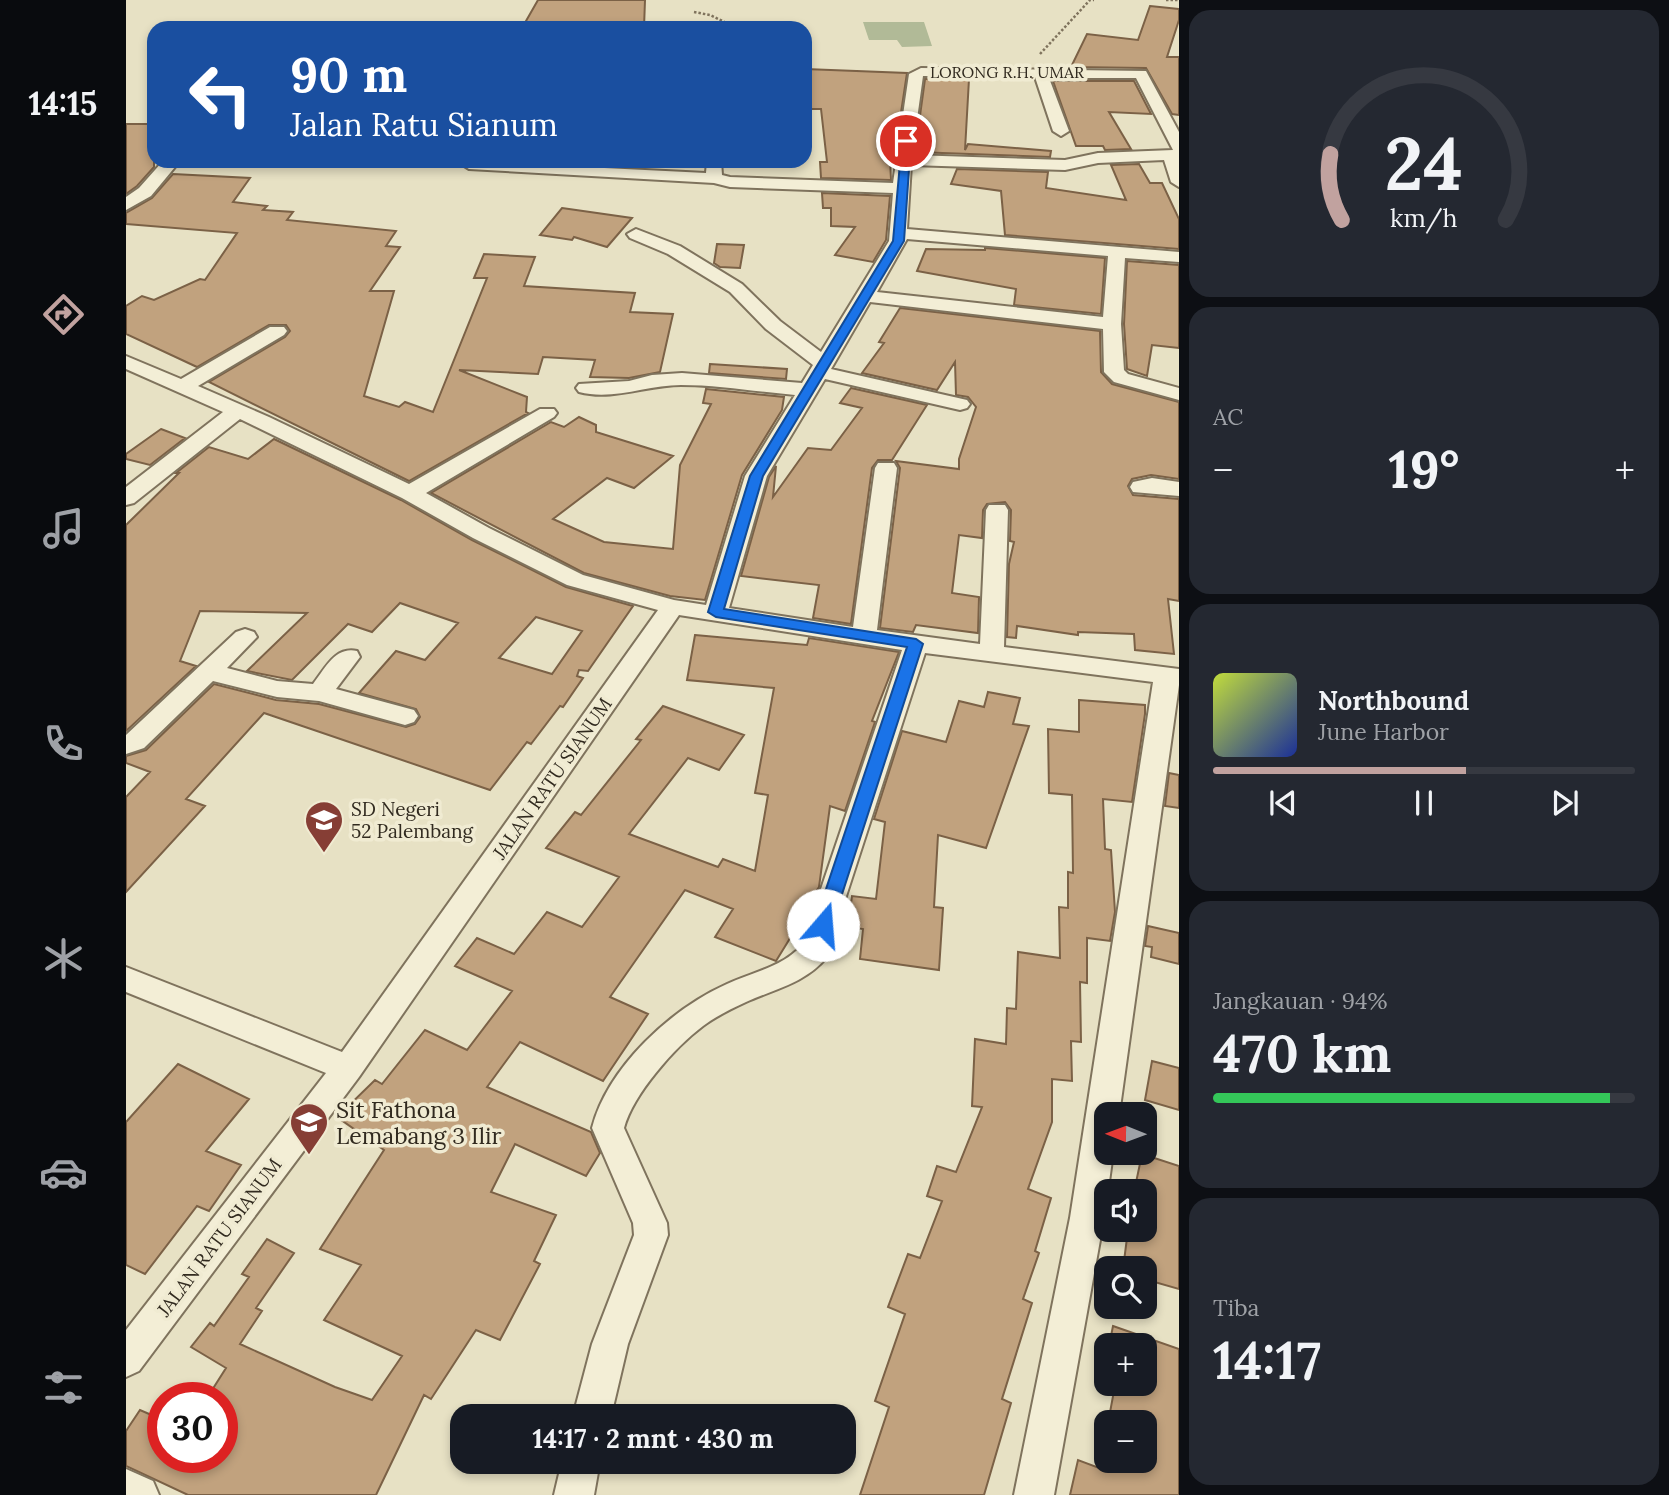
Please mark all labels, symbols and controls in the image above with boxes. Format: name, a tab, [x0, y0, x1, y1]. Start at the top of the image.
text: 90 m	[290, 43, 407, 105]
icon: left	[175, 49, 266, 140]
street label: LORONG R.H. UMAR	[930, 62, 1085, 82]
text: 14:15	[29, 83, 97, 124]
text: Jalan Ratu Sianum	[290, 104, 558, 145]
pin	[876, 111, 936, 171]
text: 24	[1385, 117, 1463, 210]
icon: arrive	[887, 122, 925, 160]
text: km/h	[1390, 201, 1458, 233]
icon: directions	[39, 290, 88, 339]
text: AC	[1213, 402, 1243, 431]
text: 19°	[1389, 436, 1459, 502]
text: −	[1213, 446, 1233, 494]
text: +	[1615, 446, 1635, 494]
icon: music	[39, 504, 88, 553]
text: Northbound	[1318, 684, 1469, 717]
street label: JALAN RATU SIANUM	[487, 692, 617, 864]
text: June Harbor	[1318, 717, 1449, 746]
icon: phone	[39, 719, 88, 768]
icon: previous	[1264, 784, 1302, 822]
icon: pause	[1405, 784, 1443, 822]
icon: next	[1546, 784, 1584, 822]
place label: SD Negeri 52 Palembang	[351, 797, 474, 843]
school or university icon: SD Negeri 52 Palembang	[303, 799, 345, 854]
position arrow	[786, 888, 860, 962]
icon: climate	[39, 934, 88, 983]
text: Jangkauan · 94%	[1213, 986, 1388, 1015]
text: 470 km	[1213, 1020, 1391, 1086]
place label: Sit Fathona Lemabang 3 Ilir	[336, 1095, 501, 1150]
school or university icon: Sit Fathona Lemabang 3 Ilir	[288, 1101, 330, 1156]
north arrow	[1094, 1102, 1157, 1166]
map controls	[1094, 1102, 1157, 1473]
icon: car	[39, 1148, 88, 1197]
street label: JALAN RATU SIANUM	[151, 1153, 286, 1322]
button: sound	[1094, 1179, 1157, 1242]
button: search	[1094, 1256, 1157, 1319]
text: Tiba	[1213, 1293, 1259, 1322]
text: 14:17	[1213, 1327, 1321, 1393]
button: +	[1094, 1333, 1157, 1396]
icon: filters	[39, 1363, 88, 1412]
speed limit sign: 30	[147, 1382, 238, 1473]
button: −	[1094, 1410, 1157, 1473]
text: 14:17 · 2 mnt · 430 m	[533, 1422, 774, 1455]

